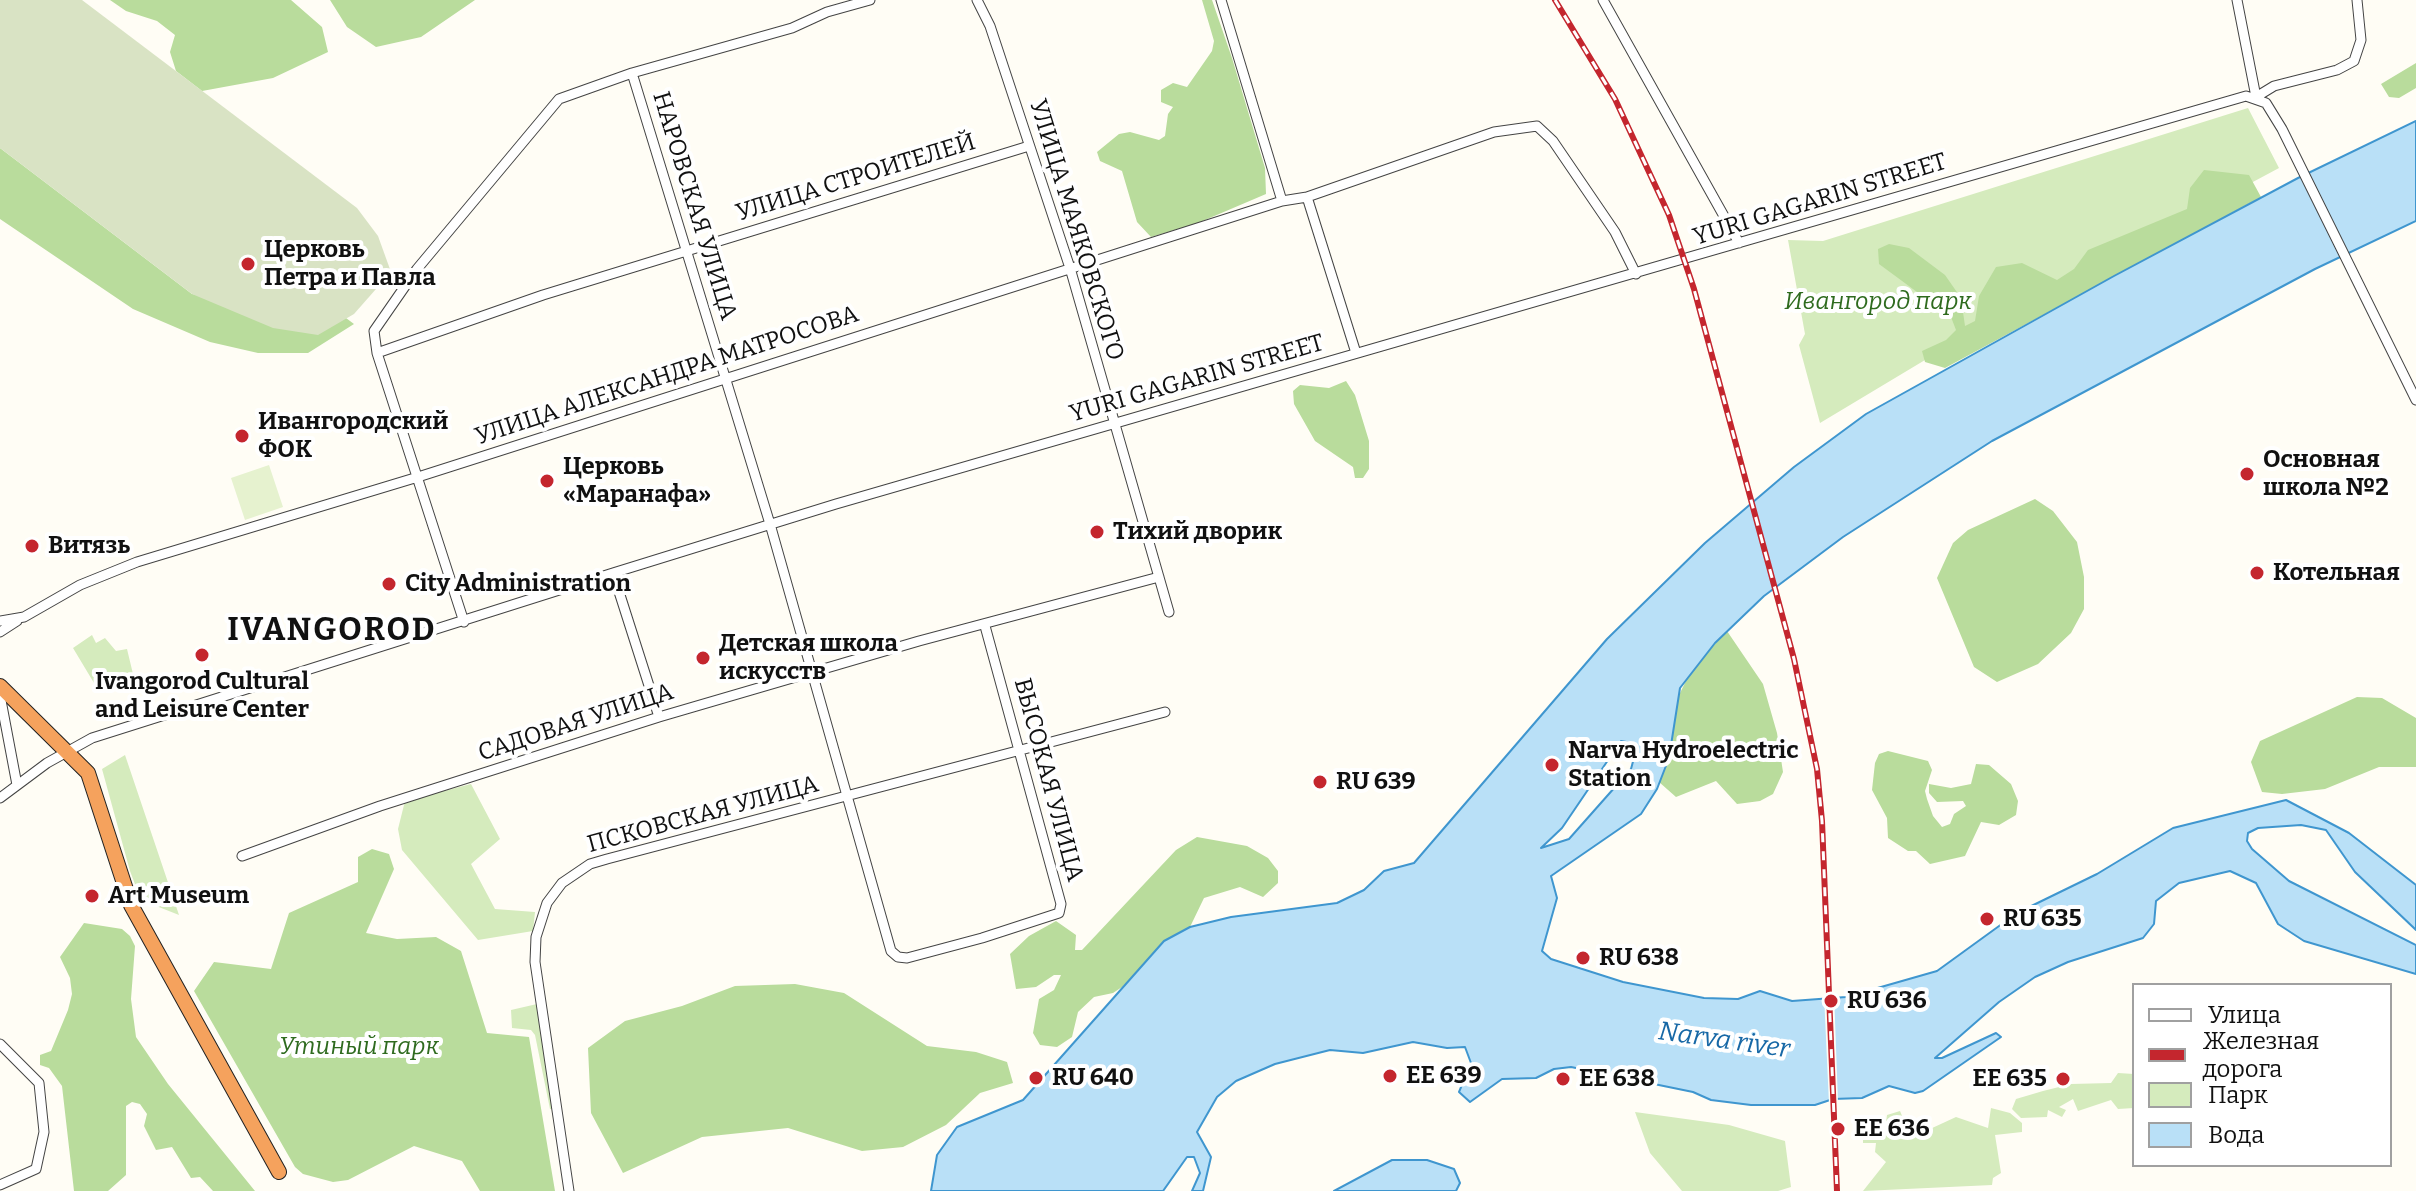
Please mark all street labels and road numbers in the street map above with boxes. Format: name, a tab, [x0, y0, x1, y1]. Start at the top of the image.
street label: НАРОВСКАЯ УЛИЦА	[646, 88, 742, 324]
street label: УЛИЦА МАЯКОВСКОГО	[1023, 96, 1129, 364]
street label: УЛИЦА СТРОИТЕЛЕЙ	[733, 128, 979, 228]
street label: YURI GAGARIN STREET	[1690, 148, 1950, 252]
street label: УЛИЦА АЛЕКСАНДРА МАТРОСОВА	[472, 300, 862, 452]
street label: YURI GAGARIN STREET	[1067, 329, 1327, 429]
street label: ВЫСОКАЯ УЛИЦА	[1007, 675, 1089, 885]
street label: САДОВАЯ УЛИЦА	[475, 678, 677, 768]
street label: ПСКОВСКАЯ УЛИЦА	[584, 770, 822, 860]

